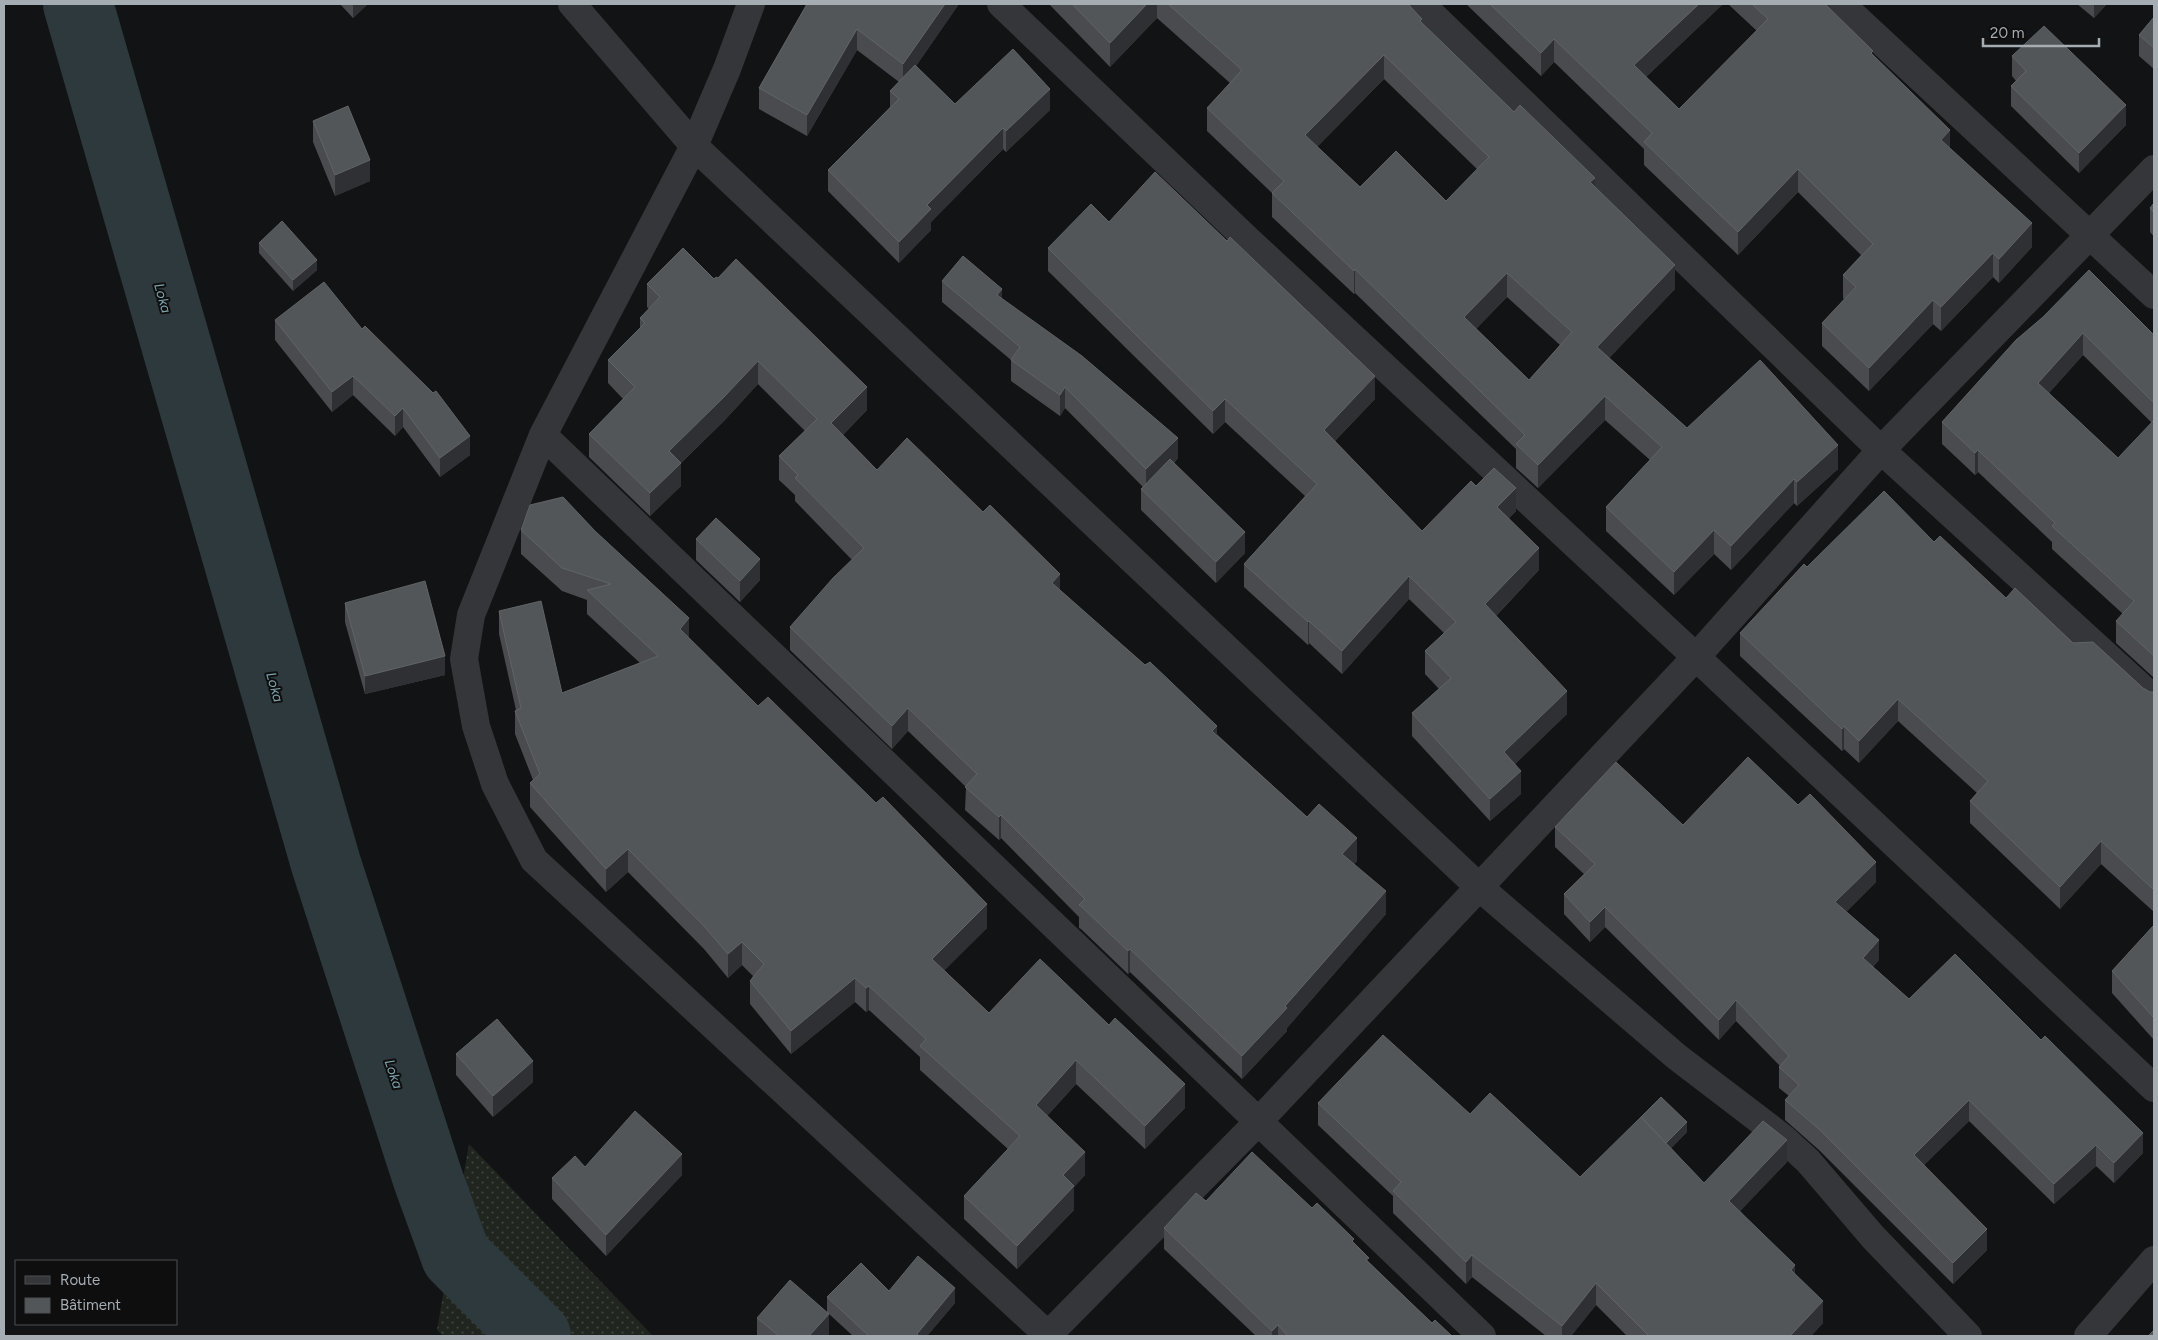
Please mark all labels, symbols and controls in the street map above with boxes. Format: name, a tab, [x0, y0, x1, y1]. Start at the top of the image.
scale bar	[1983, 15, 2099, 47]
text: 20 m	[1990, 24, 2024, 42]
water label: Loka	[150, 281, 175, 315]
water label: Loka	[262, 670, 287, 704]
water label: Loka	[381, 1057, 406, 1091]
legend	[15, 1260, 178, 1325]
text: Route	[60, 1271, 100, 1289]
text: Bâtiment	[60, 1296, 121, 1314]

